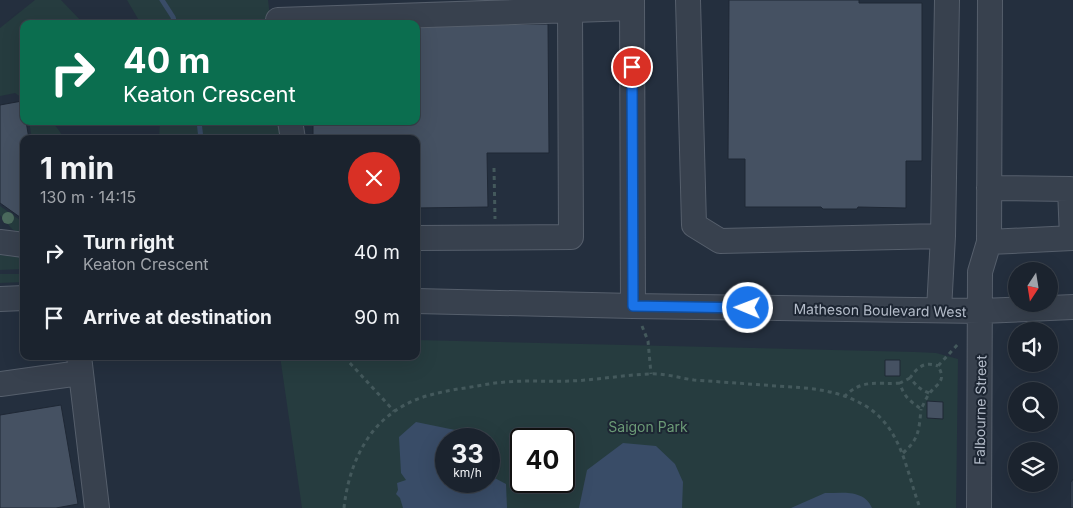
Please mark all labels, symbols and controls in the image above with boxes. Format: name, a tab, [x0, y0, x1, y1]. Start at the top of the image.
text: 40 m	[123, 39, 211, 81]
icon: right	[40, 40, 105, 105]
pin	[611, 46, 653, 88]
icon: arrive	[618, 53, 646, 81]
text: Keaton Crescent	[123, 81, 296, 107]
text: 1 min	[40, 150, 114, 186]
button: close	[348, 152, 400, 204]
text: 130 m · 14:15	[40, 187, 136, 207]
text: Turn right	[83, 231, 174, 254]
icon: right	[40, 239, 68, 267]
text: 40 m	[354, 241, 400, 264]
text: Keaton Crescent	[83, 254, 209, 274]
north arrow	[1008, 262, 1058, 312]
map controls	[1008, 262, 1058, 492]
position arrow	[721, 281, 773, 333]
street label: Matheson Boulevard West	[793, 300, 967, 320]
icon: arrive	[40, 304, 68, 332]
text: Arrive at destination	[83, 306, 272, 329]
text: 90 m	[354, 306, 400, 329]
button: sound	[1008, 322, 1058, 372]
street label: Falbourne Street	[971, 355, 989, 465]
button: search	[1008, 382, 1058, 432]
park label: Saigon Park	[608, 418, 688, 435]
speed limit sign: 40	[510, 428, 575, 493]
text: 33	[451, 439, 484, 469]
button: layers	[1008, 442, 1058, 492]
text: km/h	[453, 465, 482, 480]

